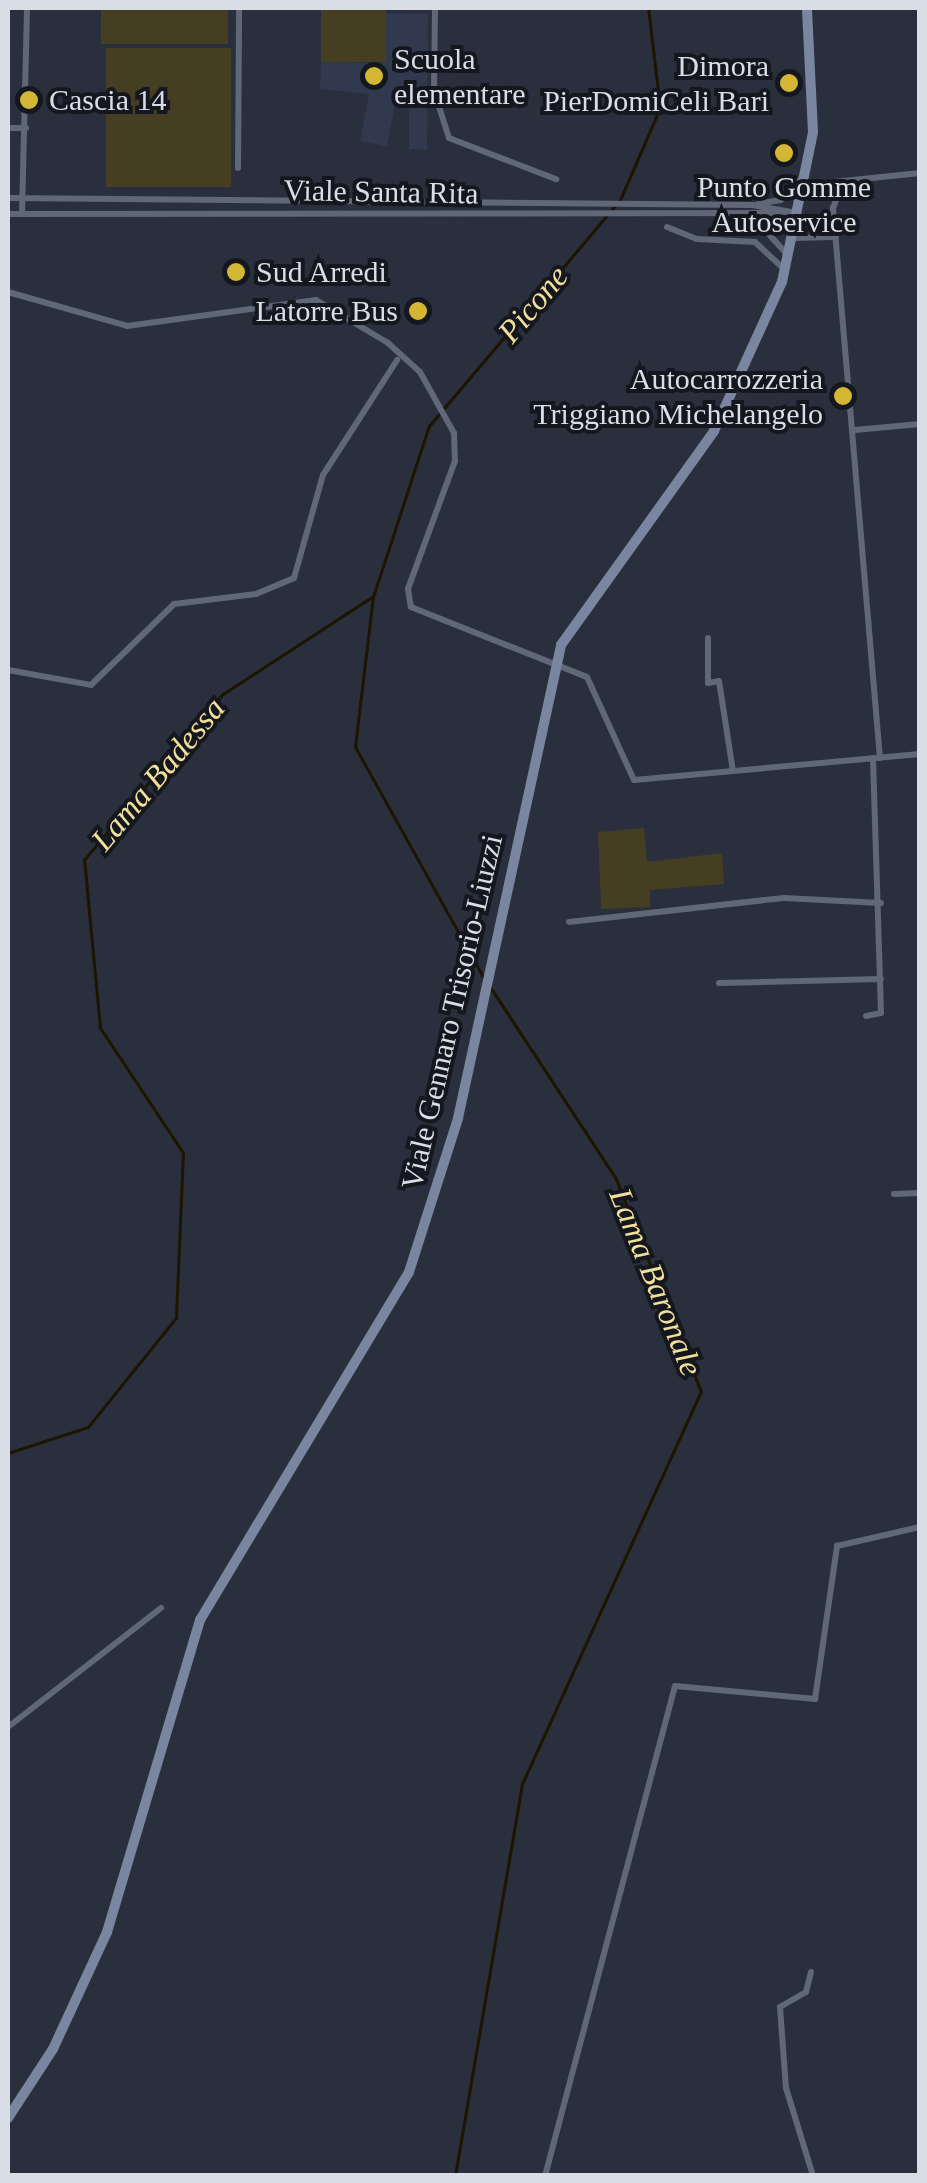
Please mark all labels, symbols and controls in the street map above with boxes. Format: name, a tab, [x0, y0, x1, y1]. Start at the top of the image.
place label: Scuola elementare	[394, 41, 526, 112]
place label: Dimora PierDomiCeli Bari	[543, 48, 769, 118]
marker: Scuola elementare	[363, 65, 385, 87]
marker: Dimora PierDomiCeli Bari	[778, 72, 800, 94]
place label: Cascia 14	[49, 82, 166, 118]
marker: Cascia 14	[18, 89, 40, 111]
marker: Punto Gomme Autoservice	[773, 142, 795, 164]
place label: Punto Gomme Autoservice	[697, 169, 871, 240]
street label: Viale Santa Rita	[283, 172, 479, 212]
place label: Sud Arredi	[256, 254, 388, 290]
water label: Picone	[490, 258, 576, 350]
marker: Sud Arredi	[225, 261, 247, 283]
place label: Latorre Bus	[256, 293, 398, 329]
marker: Latorre Bus	[407, 300, 429, 322]
place label: Autocarrozzeria Triggiano Michelangelo	[533, 361, 823, 432]
marker: Autocarrozzeria Triggiano Michelangelo	[832, 385, 854, 407]
water label: Lama Badessa	[83, 690, 233, 858]
street label: Viale Gennaro Trisorio-Liuzzi	[394, 831, 510, 1193]
water label: Lama Baronale	[601, 1183, 711, 1381]

